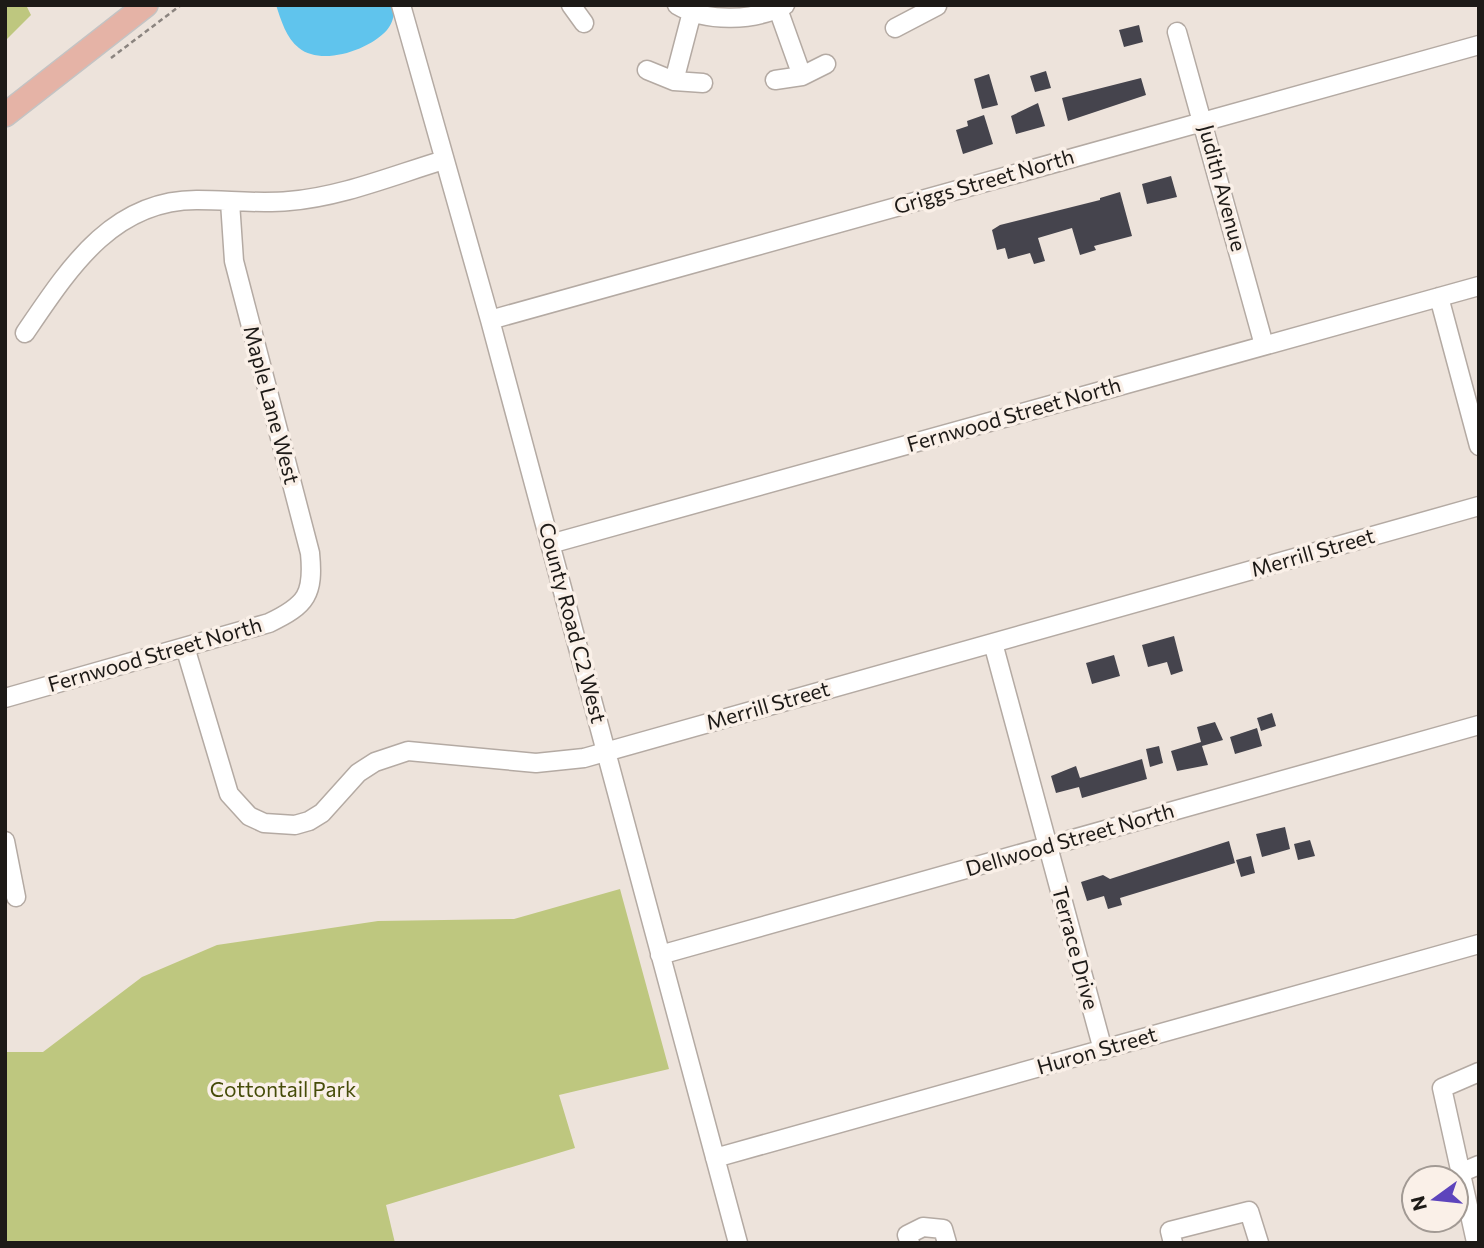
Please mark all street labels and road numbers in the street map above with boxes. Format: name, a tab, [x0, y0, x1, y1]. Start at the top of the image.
street label: Judith Avenue	[1195, 122, 1252, 254]
street label: Griggs Street North	[891, 143, 1077, 218]
street label: Maple Lane West	[239, 323, 306, 487]
street label: Fernwood Street North	[904, 371, 1123, 456]
street label: County Road C2 West	[535, 520, 612, 726]
street label: Merrill Street	[1248, 522, 1377, 581]
street label: Fernwood Street North	[45, 611, 264, 696]
street label: Merrill Street	[703, 675, 832, 734]
street label: Dellwood Street North	[962, 797, 1177, 880]
street label: Terrace Drive	[1048, 883, 1105, 1012]
street label: Huron Street	[1034, 1021, 1159, 1079]

